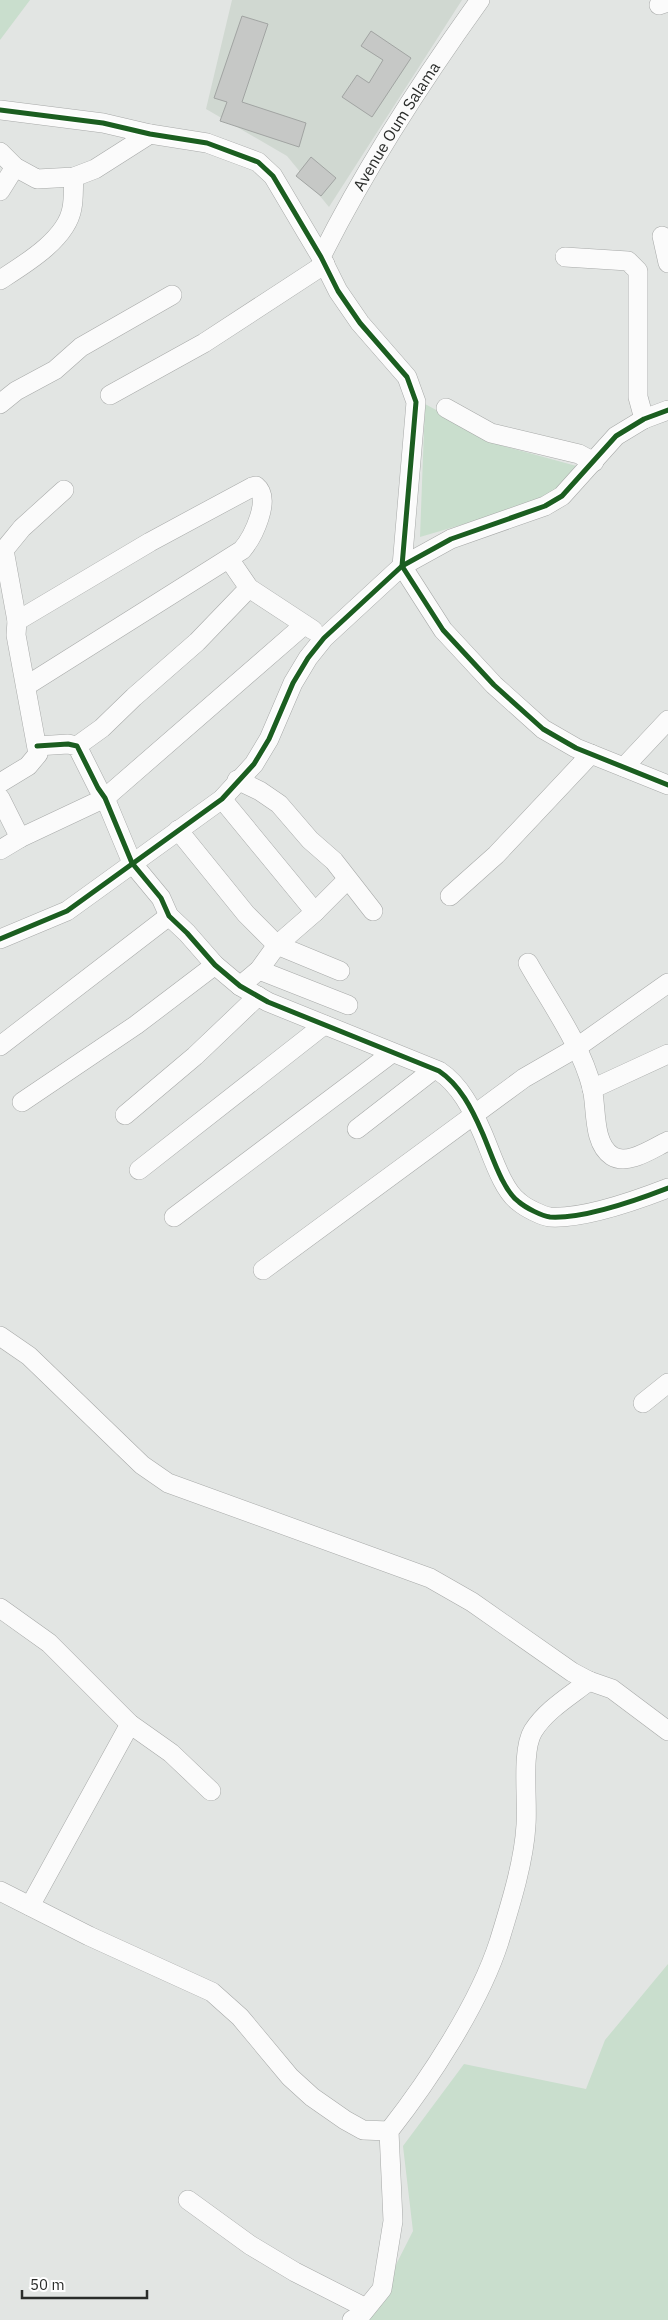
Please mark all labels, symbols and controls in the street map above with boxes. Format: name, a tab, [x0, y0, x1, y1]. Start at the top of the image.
street label: Avenue Oum Salama	[348, 57, 444, 194]
scale bar	[22, 2268, 148, 2300]
text: 50 m	[30, 2275, 65, 2294]

